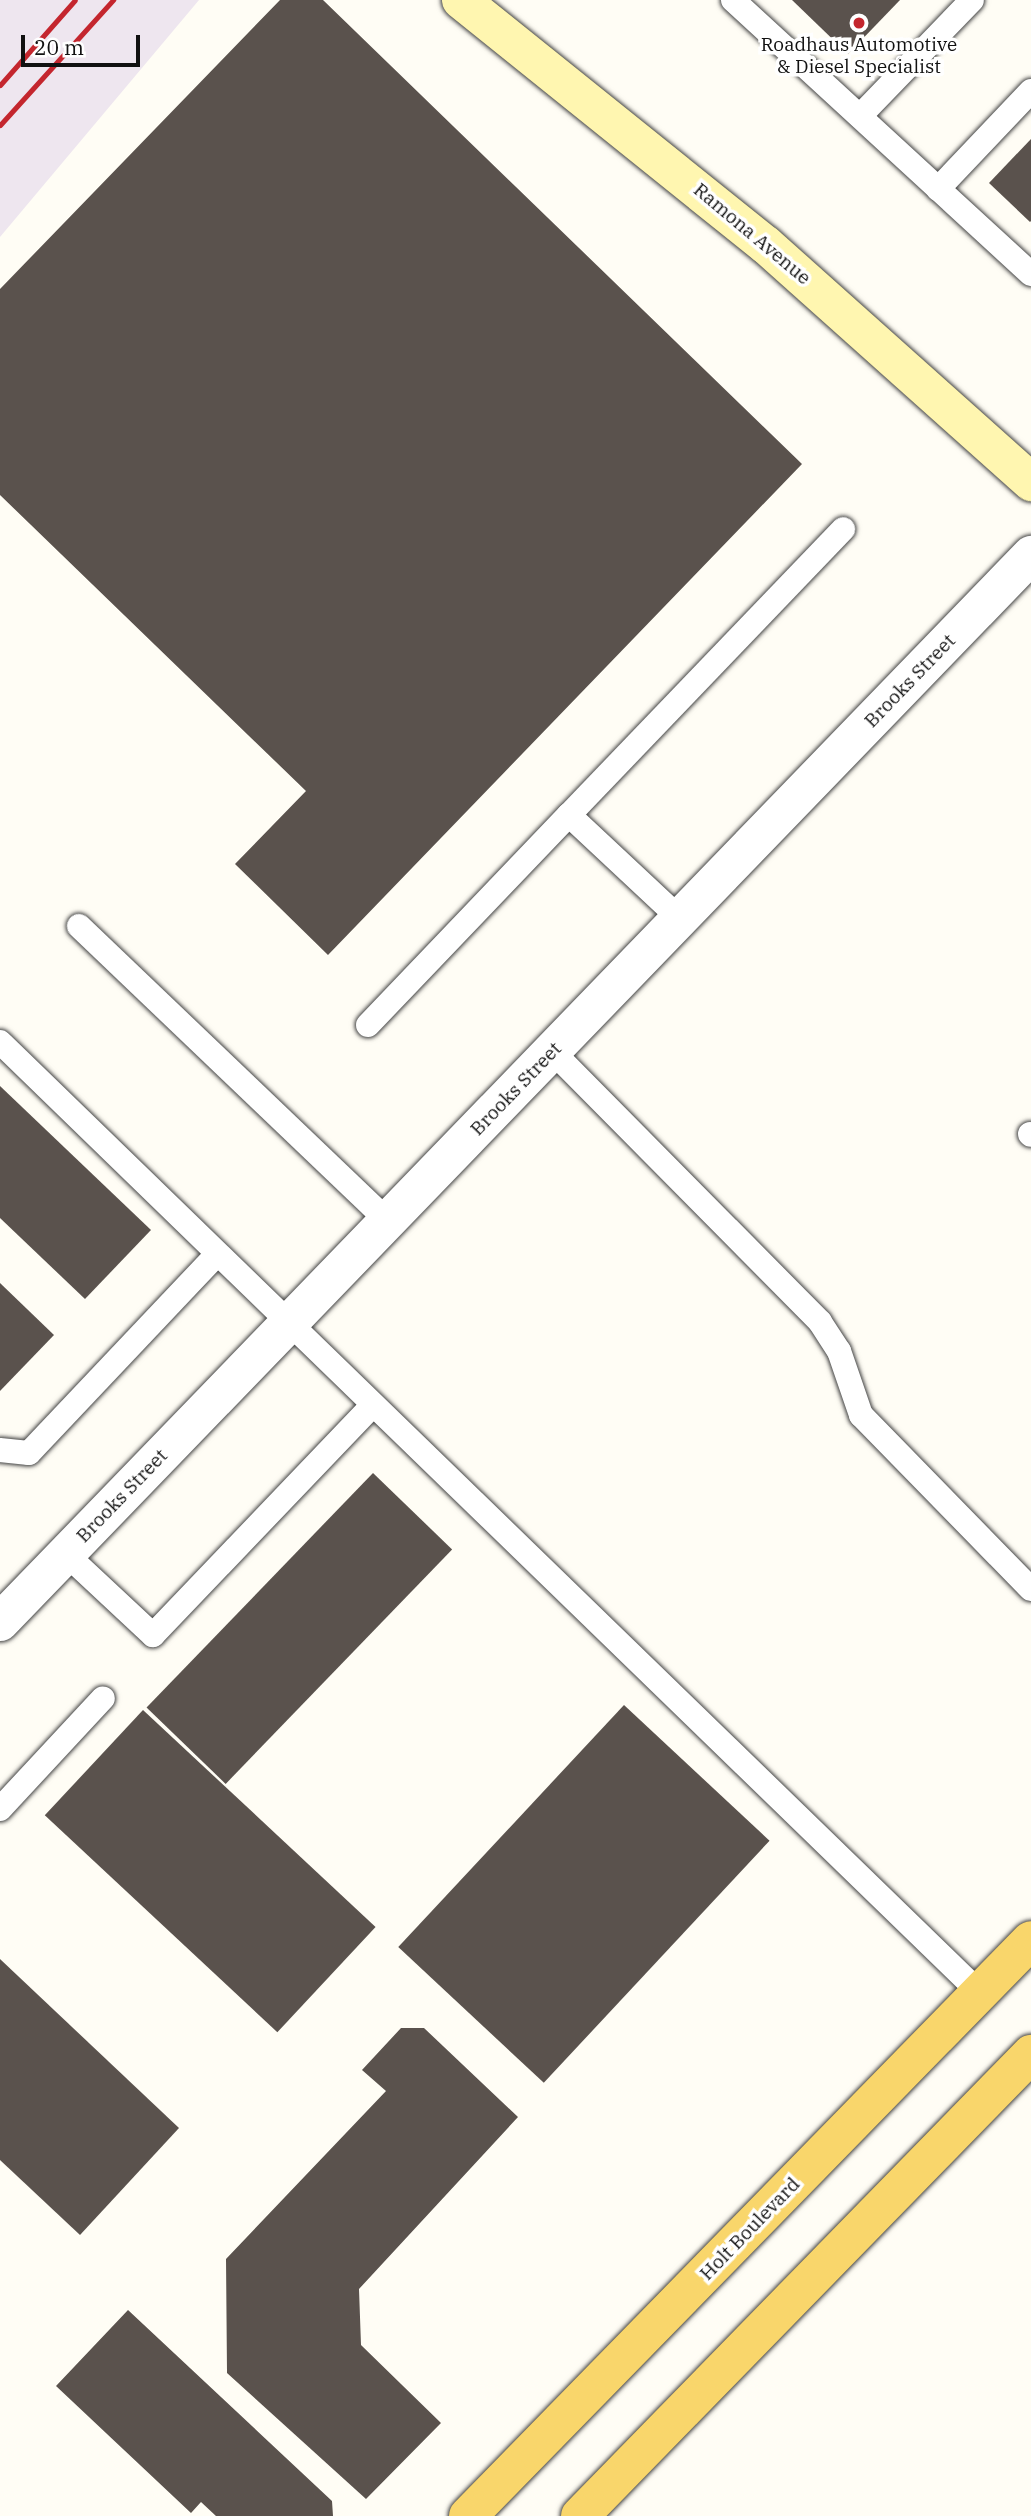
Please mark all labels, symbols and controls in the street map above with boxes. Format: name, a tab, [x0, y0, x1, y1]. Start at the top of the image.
marker: Roadhaus Automotive & Diesel Specialist	[851, 15, 867, 31]
scale bar	[24, 21, 144, 65]
text: 20 m	[34, 33, 84, 61]
place label: Roadhaus Automotive & Diesel Specialist	[761, 34, 957, 78]
street label: Ramona Avenue	[689, 178, 815, 290]
street label: Brooks Street	[860, 630, 960, 732]
street label: Brooks Street	[466, 1038, 566, 1140]
street label: Brooks Street	[72, 1445, 172, 1547]
street label: Holt Boulevard	[695, 2173, 805, 2285]

